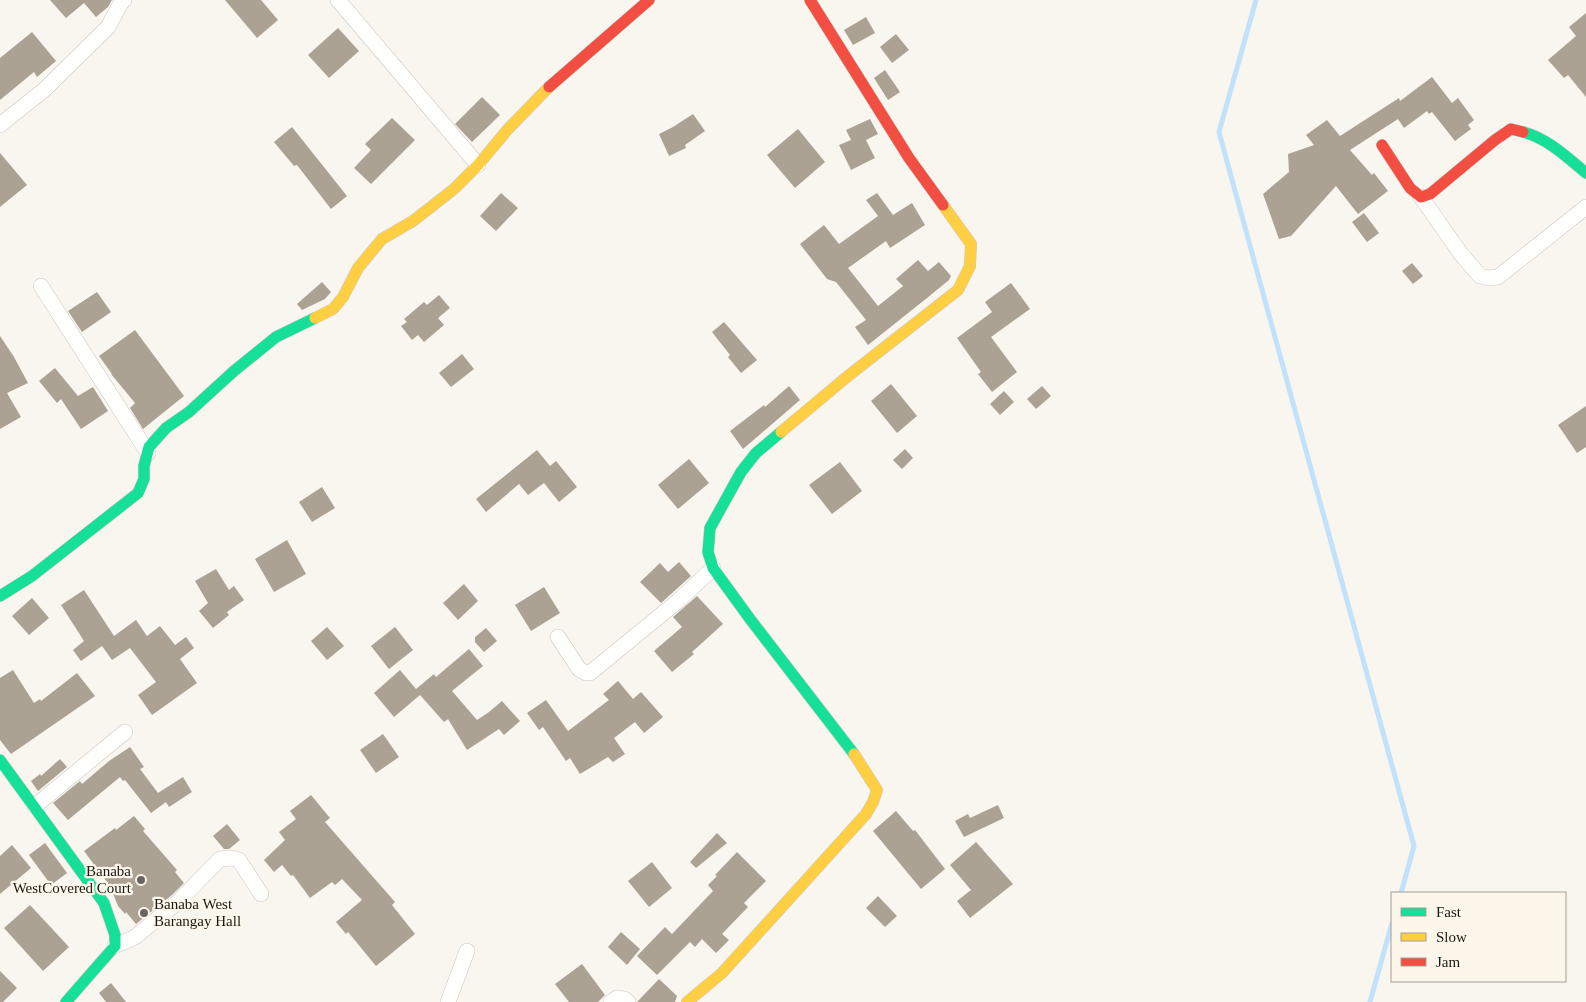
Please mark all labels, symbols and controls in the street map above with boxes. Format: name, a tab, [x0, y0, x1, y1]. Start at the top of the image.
place label: Banaba WestCovered Court	[13, 863, 132, 896]
marker: Banaba WestCovered Court	[135, 874, 147, 886]
legend	[1391, 892, 1566, 982]
place label: Banaba West Barangay Hall	[154, 896, 241, 929]
text: Fast	[1436, 904, 1462, 920]
marker: Banaba West Barangay Hall	[138, 907, 150, 919]
text: Slow	[1436, 929, 1467, 945]
text: Jam	[1436, 954, 1460, 970]

